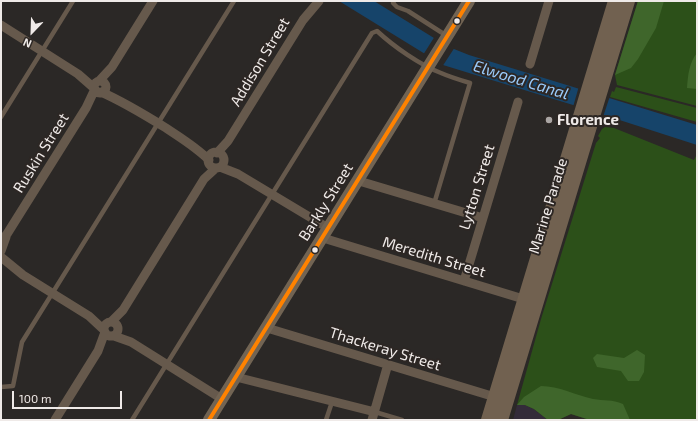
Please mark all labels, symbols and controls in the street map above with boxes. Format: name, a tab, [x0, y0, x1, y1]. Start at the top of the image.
north arrow	[12, 12, 52, 52]
street label: Addison Street	[227, 14, 293, 110]
unlabelled marker	[452, 16, 462, 26]
text: N	[21, 36, 33, 51]
water label: Elwood Canal	[471, 56, 571, 104]
street label: Ruskin Street	[9, 110, 73, 196]
place label: Florence	[557, 111, 619, 129]
marker: Florence	[544, 115, 554, 125]
street label: Lytton Street	[455, 142, 499, 232]
street label: Marine Parade	[525, 156, 571, 256]
street label: Barkly Street	[295, 160, 357, 244]
street label: Meredith Street	[380, 233, 488, 281]
unlabelled marker	[310, 245, 320, 255]
street label: Thackeray Street	[327, 323, 443, 375]
scale bar	[14, 383, 124, 409]
text: 100 m	[19, 391, 51, 405]

